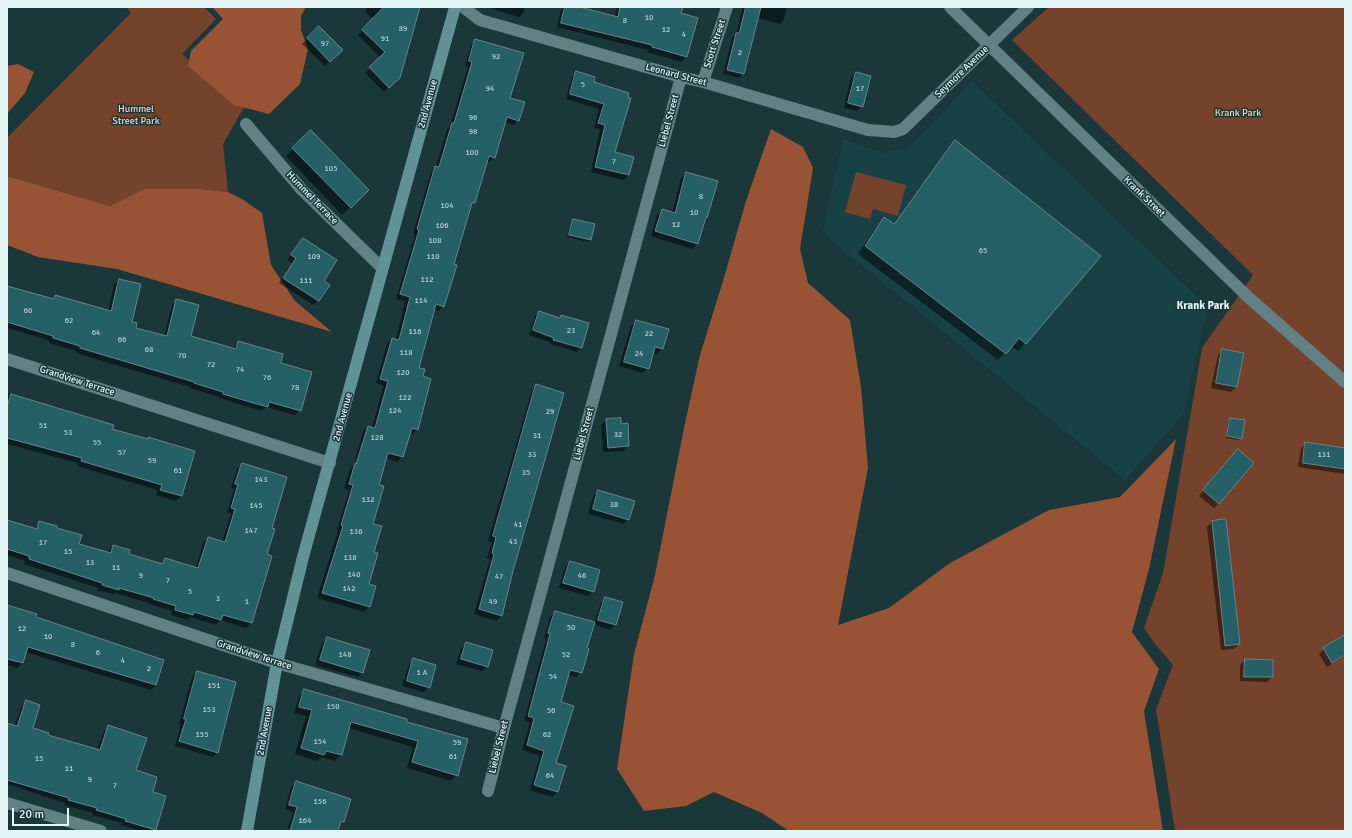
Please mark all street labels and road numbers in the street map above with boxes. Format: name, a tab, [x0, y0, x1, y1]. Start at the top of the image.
street label: Scott Street	[701, 18, 729, 70]
street label: Seymore Avenue	[933, 43, 991, 101]
street label: Leonard Street	[644, 61, 708, 89]
street label: 2nd Avenue	[416, 78, 440, 130]
street label: Liebel Street	[656, 93, 682, 149]
street label: Hummel Terrace	[284, 169, 340, 227]
street label: Krank Street	[1121, 174, 1167, 220]
street label: Grandview Terrace	[38, 363, 116, 399]
street label: 2nd Avenue	[331, 391, 355, 443]
street label: Liebel Street	[571, 406, 597, 462]
street label: Grandview Terrace	[215, 637, 293, 673]
street label: 2nd Avenue	[255, 706, 275, 756]
street label: Liebel Street	[487, 719, 511, 775]

